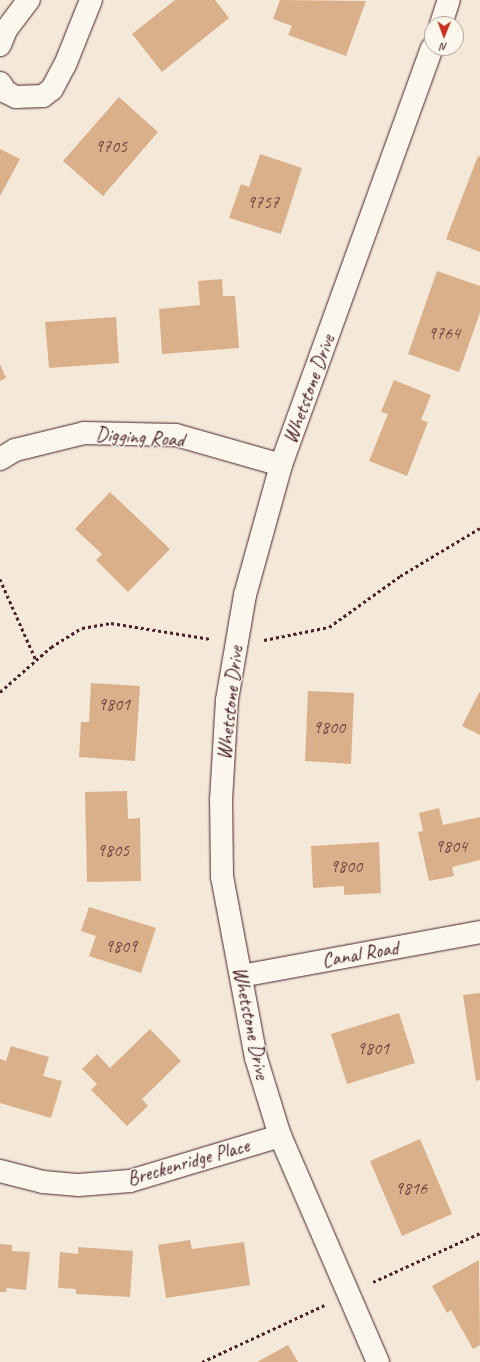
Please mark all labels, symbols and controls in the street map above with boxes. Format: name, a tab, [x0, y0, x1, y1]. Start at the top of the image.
north arrow	[424, 16, 464, 56]
text: N	[440, 40, 447, 54]
house number: 9705	[95, 135, 127, 157]
house number: 9757	[247, 191, 279, 213]
house number: 9764	[428, 322, 460, 344]
street label: Whetstone Drive	[278, 331, 340, 447]
street label: Digging Road	[95, 422, 185, 452]
street label: Whetstone Drive	[212, 645, 248, 761]
house number: 9801	[98, 693, 130, 715]
house number: 9800	[313, 716, 345, 738]
house number: 9804	[435, 835, 467, 857]
house number: 9805	[97, 839, 129, 861]
house number: 9800	[330, 855, 362, 877]
house number: 9809	[105, 935, 137, 957]
street label: Canal Road	[320, 936, 400, 972]
street label: Whetstone Drive	[227, 965, 275, 1081]
house number: 9801	[357, 1037, 389, 1059]
street label: Breckenridge Place	[124, 1133, 252, 1191]
house number: 9816	[395, 1177, 427, 1199]

